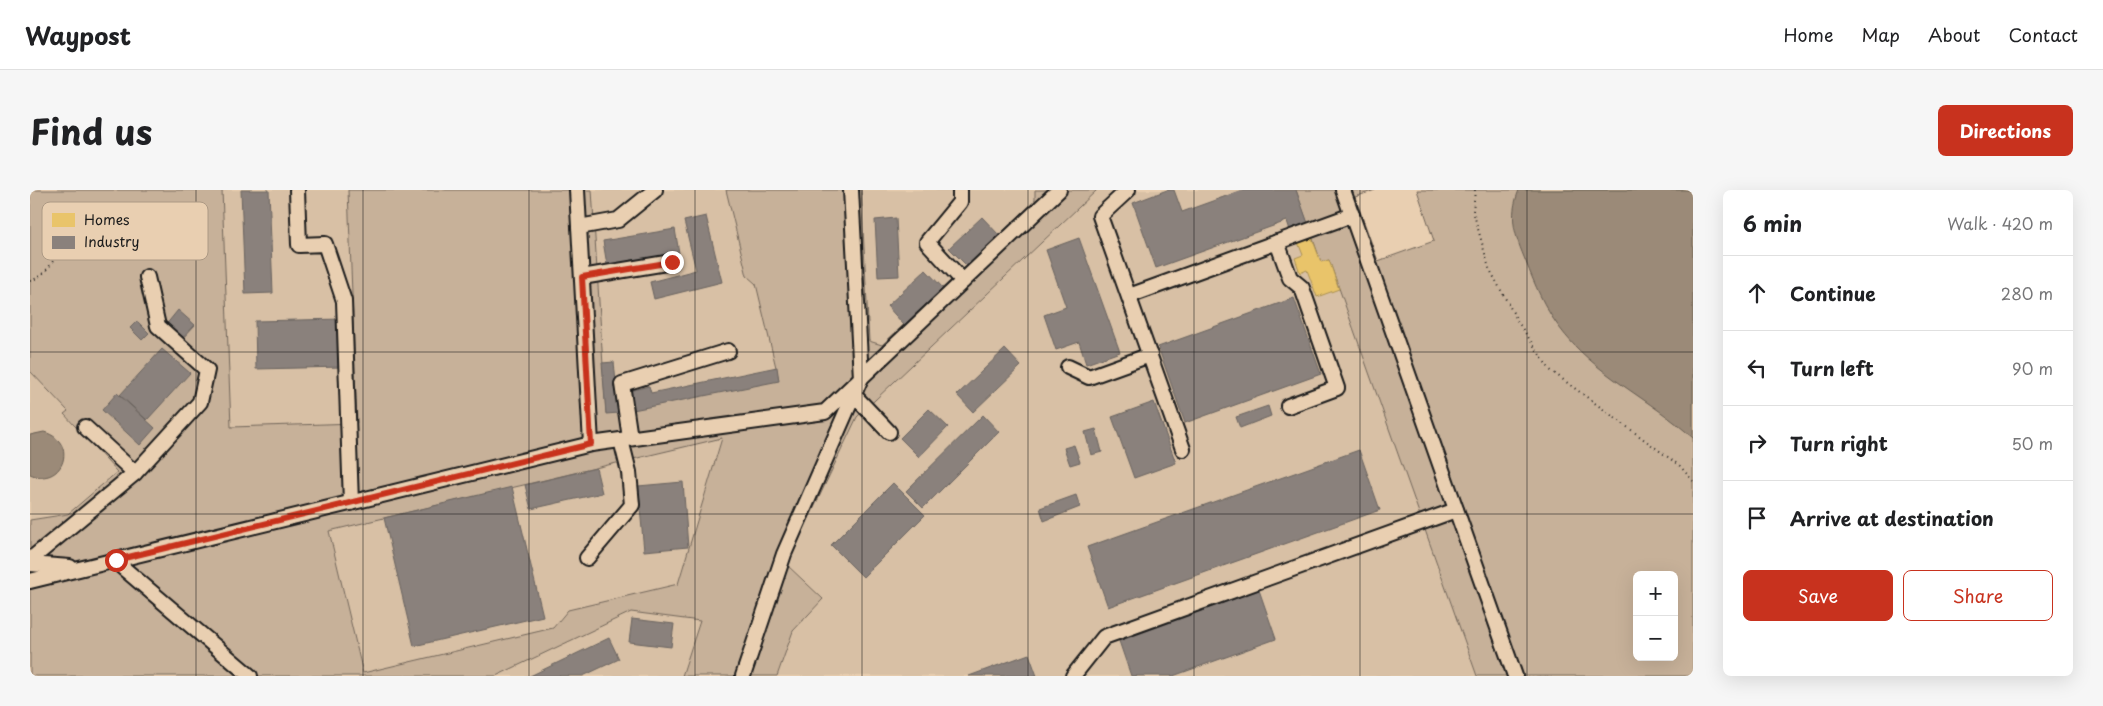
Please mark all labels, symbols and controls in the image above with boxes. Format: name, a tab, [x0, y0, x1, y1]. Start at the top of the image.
text: Waypost	[25, 17, 131, 53]
text: Home	[1783, 21, 1833, 48]
text: Map	[1861, 21, 1900, 48]
text: About	[1928, 21, 1980, 48]
text: Contact	[2008, 21, 2078, 48]
text: Find us	[30, 104, 152, 157]
button: Directions	[1938, 105, 2073, 156]
legend	[42, 202, 208, 260]
text: 6 min	[1743, 207, 1802, 239]
text: Homes	[84, 209, 130, 230]
text: Walk · 420 m	[1947, 211, 2053, 235]
text: Industry	[84, 231, 139, 252]
route end	[661, 251, 684, 274]
icon: ahead	[1743, 279, 1771, 307]
text: Continue	[1790, 279, 1876, 307]
text: 280 m	[2001, 281, 2053, 305]
icon: left	[1743, 354, 1771, 382]
text: Turn left	[1790, 354, 1874, 382]
text: 90 m	[2012, 356, 2053, 380]
icon: right	[1743, 429, 1771, 457]
text: Turn right	[1790, 429, 1888, 457]
text: 50 m	[2012, 431, 2053, 455]
icon: arrive	[1743, 504, 1771, 532]
text: Arrive at destination	[1790, 504, 1994, 532]
route start	[105, 549, 128, 572]
button: Save	[1743, 570, 1893, 621]
button: Share	[1903, 570, 2053, 621]
map controls	[1633, 571, 1678, 661]
button: +	[1633, 571, 1678, 616]
button: −	[1633, 616, 1678, 661]

